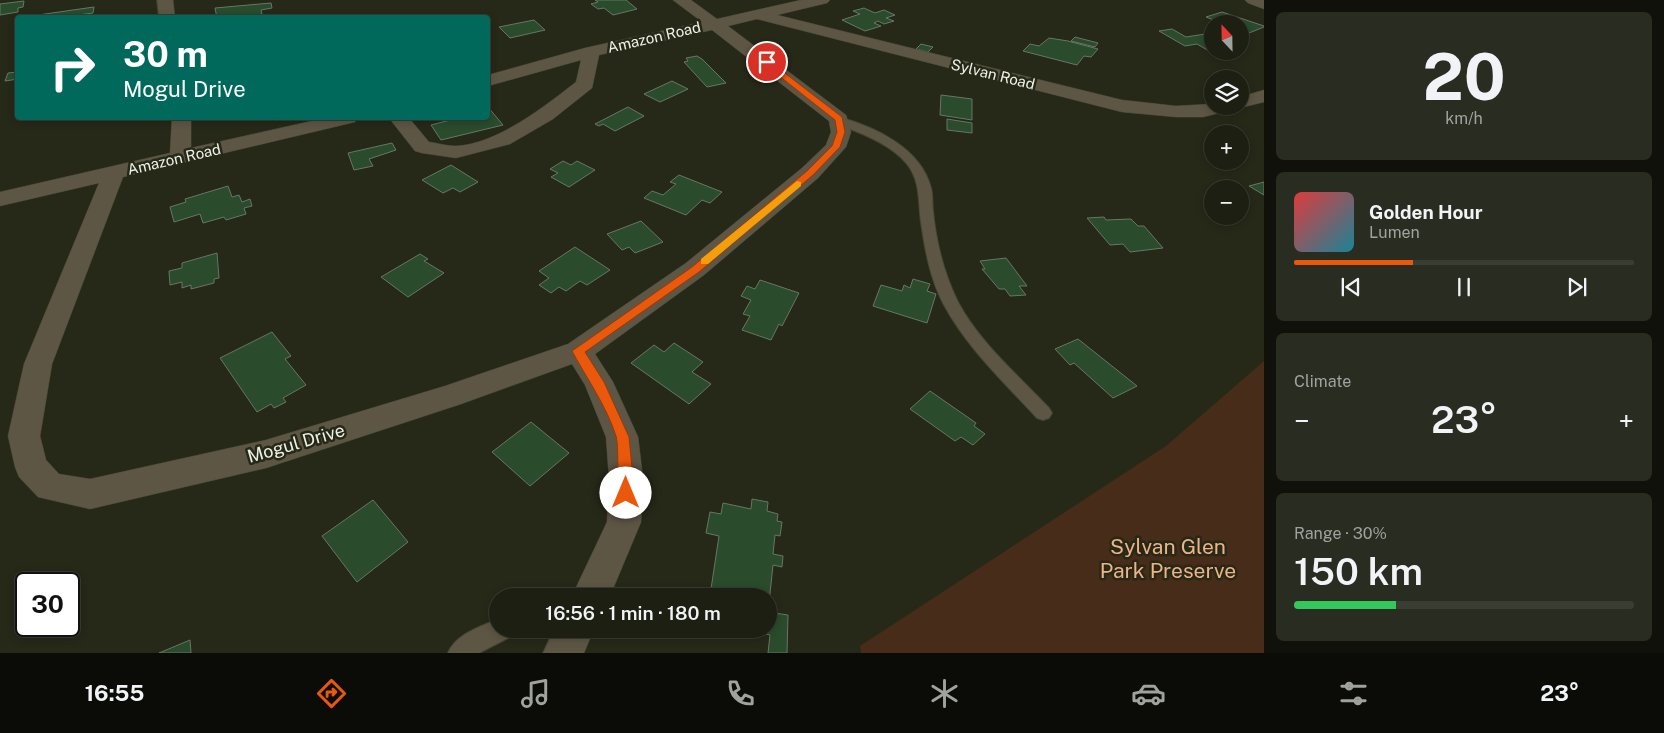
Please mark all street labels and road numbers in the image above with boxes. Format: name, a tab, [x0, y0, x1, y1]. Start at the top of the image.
street label: Amazon Road	[606, 18, 702, 56]
street label: Sylvan Road	[949, 55, 1037, 93]
street label: Amazon Road	[126, 140, 222, 178]
street label: Mogul Drive	[245, 419, 347, 467]

